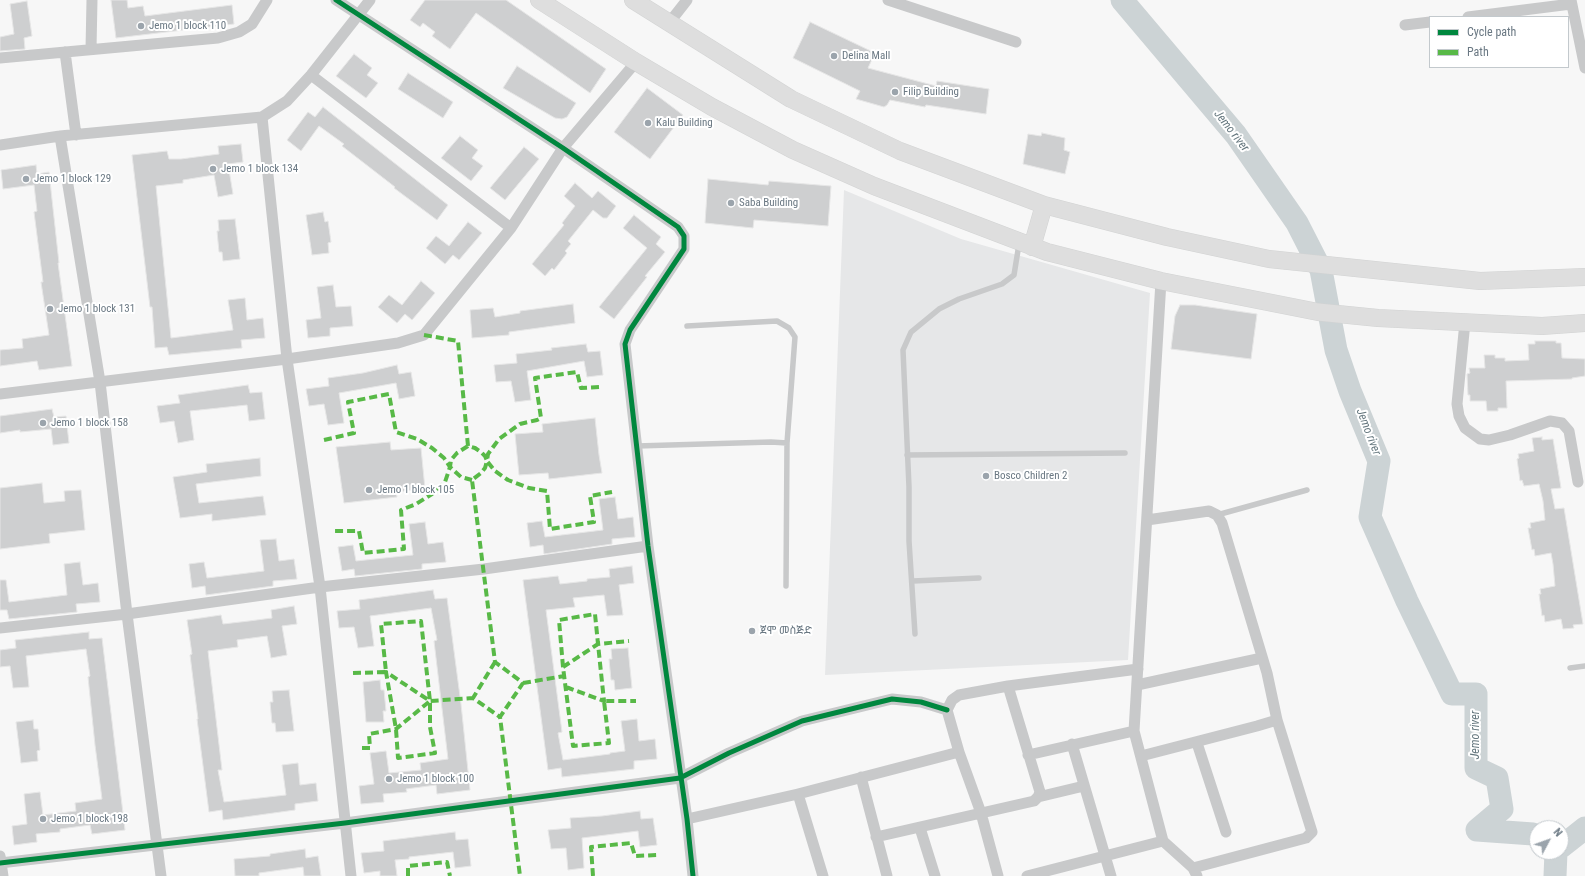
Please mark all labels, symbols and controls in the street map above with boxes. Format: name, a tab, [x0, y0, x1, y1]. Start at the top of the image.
legend	[1429, 16, 1569, 68]
place label: Jemo 1 block 110	[149, 19, 226, 33]
marker: Jemo 1 block 110	[136, 21, 146, 31]
text: Cycle path	[1467, 25, 1516, 39]
text: Path	[1467, 45, 1489, 59]
place label: Delina Mall	[842, 49, 890, 63]
marker: Delina Mall	[829, 51, 839, 61]
place label: Filip Building	[903, 85, 959, 99]
marker: Filip Building	[890, 87, 900, 97]
water label: Jemo river	[1210, 107, 1252, 155]
place label: Kalu Building	[656, 116, 713, 130]
marker: Kalu Building	[643, 118, 653, 128]
place label: Jemo 1 block 134	[221, 162, 298, 176]
marker: Jemo 1 block 134	[208, 164, 218, 174]
place label: Jemo 1 block 129	[34, 172, 111, 186]
marker: Jemo 1 block 129	[21, 174, 31, 184]
place label: Saba Building	[739, 196, 798, 210]
marker: Saba Building	[726, 198, 736, 208]
place label: Jemo 1 block 131	[58, 302, 135, 316]
marker: Jemo 1 block 131	[45, 304, 55, 314]
water label: Jemo river	[1353, 407, 1383, 457]
place label: Jemo 1 block 158	[51, 416, 128, 430]
marker: Jemo 1 block 158	[38, 418, 48, 428]
place label: Bosco Children 2	[994, 469, 1067, 483]
marker: Bosco Children 2	[981, 471, 991, 481]
place label: Jemo 1 block 105	[377, 483, 454, 497]
marker: Jemo 1 block 105	[364, 485, 374, 495]
place label: ጀሞ መስጅድ	[760, 624, 812, 638]
marker: ጀሞ መስጅድ	[747, 626, 757, 636]
water label: Jemo river	[1469, 711, 1483, 759]
place label: Jemo 1 block 100	[397, 772, 474, 786]
marker: Jemo 1 block 100	[384, 774, 394, 784]
place label: Jemo 1 block 198	[51, 812, 128, 826]
marker: Jemo 1 block 198	[38, 814, 48, 824]
north arrow	[1529, 820, 1569, 860]
text: N	[1551, 826, 1565, 839]

